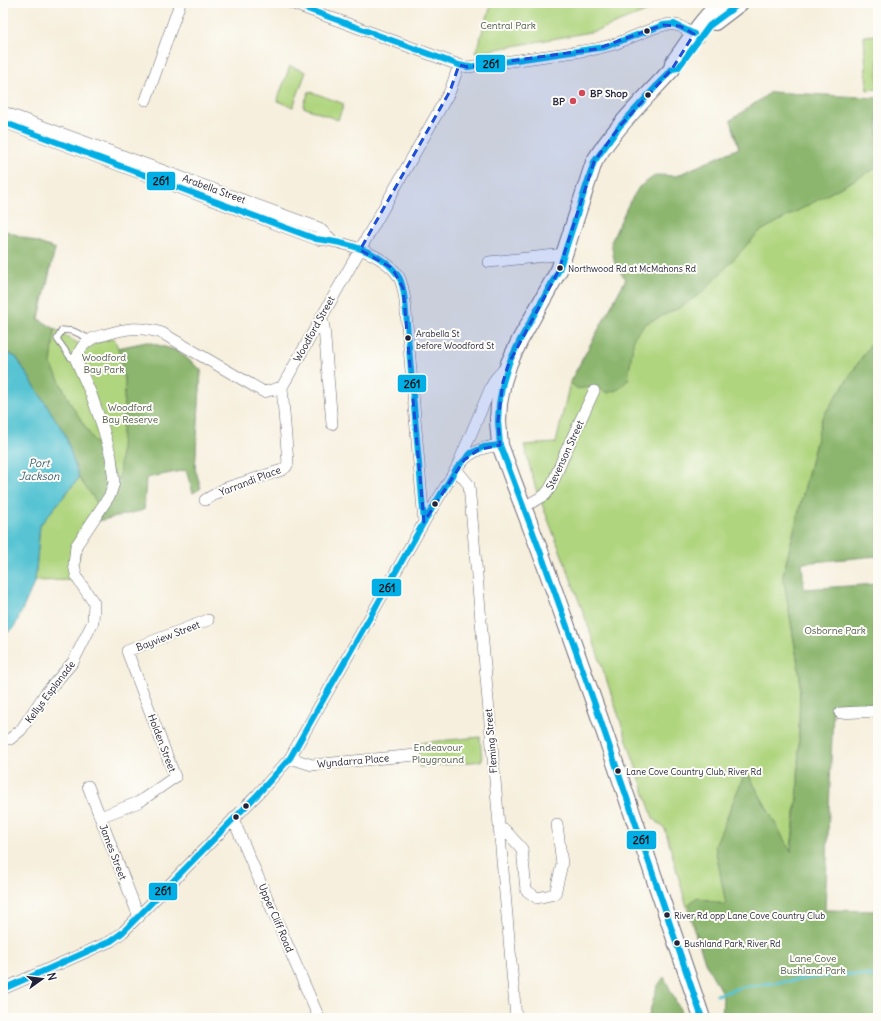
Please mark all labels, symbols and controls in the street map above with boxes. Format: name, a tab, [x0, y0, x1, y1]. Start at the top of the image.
park label: Central Park	[480, 19, 536, 32]
unlabelled marker	[642, 26, 652, 36]
line badge: 261	[475, 54, 506, 73]
text: 261	[483, 57, 499, 71]
place label: BP Shop	[590, 87, 628, 100]
marker: BP Shop	[577, 88, 587, 98]
unlabelled marker	[643, 90, 653, 100]
place label: BP	[552, 95, 565, 108]
marker: BP	[568, 96, 578, 106]
line badge: 261	[146, 171, 176, 191]
street label: Arabella Street	[181, 172, 248, 207]
text: 261	[153, 174, 169, 188]
marker: Northwood Rd at McMahons Rd	[555, 263, 565, 273]
place label: Northwood Rd at McMahons Rd	[568, 263, 696, 274]
street label: Woodford Street	[290, 293, 338, 364]
place label: Arabella St before Woodford St	[416, 328, 494, 351]
marker: Arabella St before Woodford St	[403, 333, 413, 343]
park label: Woodford Bay Park	[82, 351, 126, 376]
line badge: 261	[397, 374, 427, 393]
text: 261	[404, 377, 420, 391]
park label: Woodford Bay Reserve	[102, 401, 158, 426]
street label: Stevenson Street	[543, 418, 587, 492]
water label: Port Jackson	[19, 456, 60, 483]
street label: Yarrandi Place	[217, 463, 283, 499]
unlabelled marker	[430, 499, 440, 509]
line badge: 261	[371, 578, 402, 597]
text: 261	[379, 581, 395, 595]
street label: Bayview Street	[134, 618, 202, 654]
park label: Osborne Park	[804, 624, 866, 637]
street label: Kellys Esplanade	[22, 658, 78, 726]
street label: Fleming Street	[482, 708, 500, 774]
street label: Holden Street	[145, 712, 179, 774]
park label: Endeavour Playground	[412, 741, 464, 766]
street label: Wyndarra Place	[316, 751, 390, 771]
marker: Lane Cove Country Club, River Rd	[613, 766, 623, 776]
place label: Lane Cove Country Club, River Rd	[626, 766, 762, 777]
unlabelled marker	[241, 801, 251, 811]
unlabelled marker	[231, 812, 241, 822]
street label: James Street	[96, 822, 130, 882]
line badge: 261	[626, 830, 657, 850]
text: 261	[633, 833, 649, 847]
line badge: 261	[148, 882, 178, 901]
street label: Upper Cliff Road	[256, 882, 296, 954]
text: 261	[155, 884, 171, 898]
marker: River Rd opp Lane Cove Country Club	[662, 910, 672, 920]
place label: River Rd opp Lane Cove Country Club	[674, 910, 825, 921]
marker: Bushland Park, River Rd	[672, 938, 682, 948]
place label: Bushland Park, River Rd	[684, 938, 781, 949]
park label: Lane Cove Bushland Park	[780, 952, 846, 977]
north arrow	[22, 959, 62, 999]
text: N	[44, 971, 59, 982]

